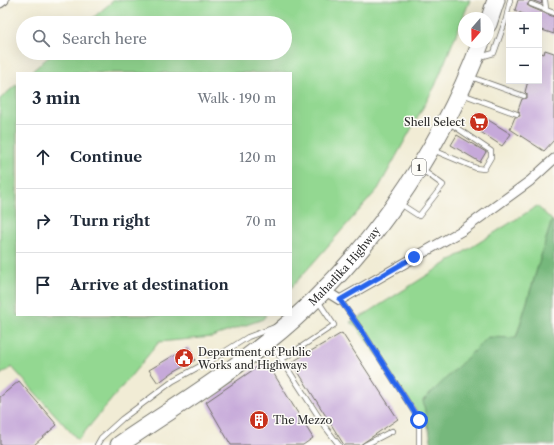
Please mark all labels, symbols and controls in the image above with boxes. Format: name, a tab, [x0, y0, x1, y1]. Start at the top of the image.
north arrow	[458, 12, 494, 48]
map controls	[506, 12, 542, 84]
button: +	[506, 12, 542, 48]
search box	[16, 16, 292, 60]
icon: search	[30, 27, 52, 49]
text: Search here	[62, 29, 147, 48]
button: −	[506, 48, 542, 84]
text: 3 min	[32, 88, 81, 108]
text: Walk · 190 m	[197, 90, 276, 106]
supermarket icon: Shell Select	[468, 111, 490, 133]
place label: Shell Select	[404, 115, 465, 129]
icon: ahead	[32, 146, 54, 168]
text: Continue	[70, 147, 142, 166]
text: 120 m	[239, 149, 276, 165]
road number: 1	[412, 159, 426, 175]
icon: right	[32, 210, 54, 232]
text: Turn right	[70, 211, 150, 230]
text: 70 m	[246, 213, 276, 229]
street label: Maharlika Highway	[306, 223, 384, 309]
route end	[405, 248, 423, 266]
icon: arrive	[32, 274, 54, 296]
text: Arrive at destination	[70, 275, 229, 294]
place label: Department of Public Works and Highways	[197, 345, 311, 372]
public building icon: Department of Public Works and Highways	[173, 347, 195, 369]
building icon: The Mezzo	[248, 409, 270, 431]
route start	[410, 411, 428, 429]
place label: The Mezzo	[273, 413, 333, 427]

